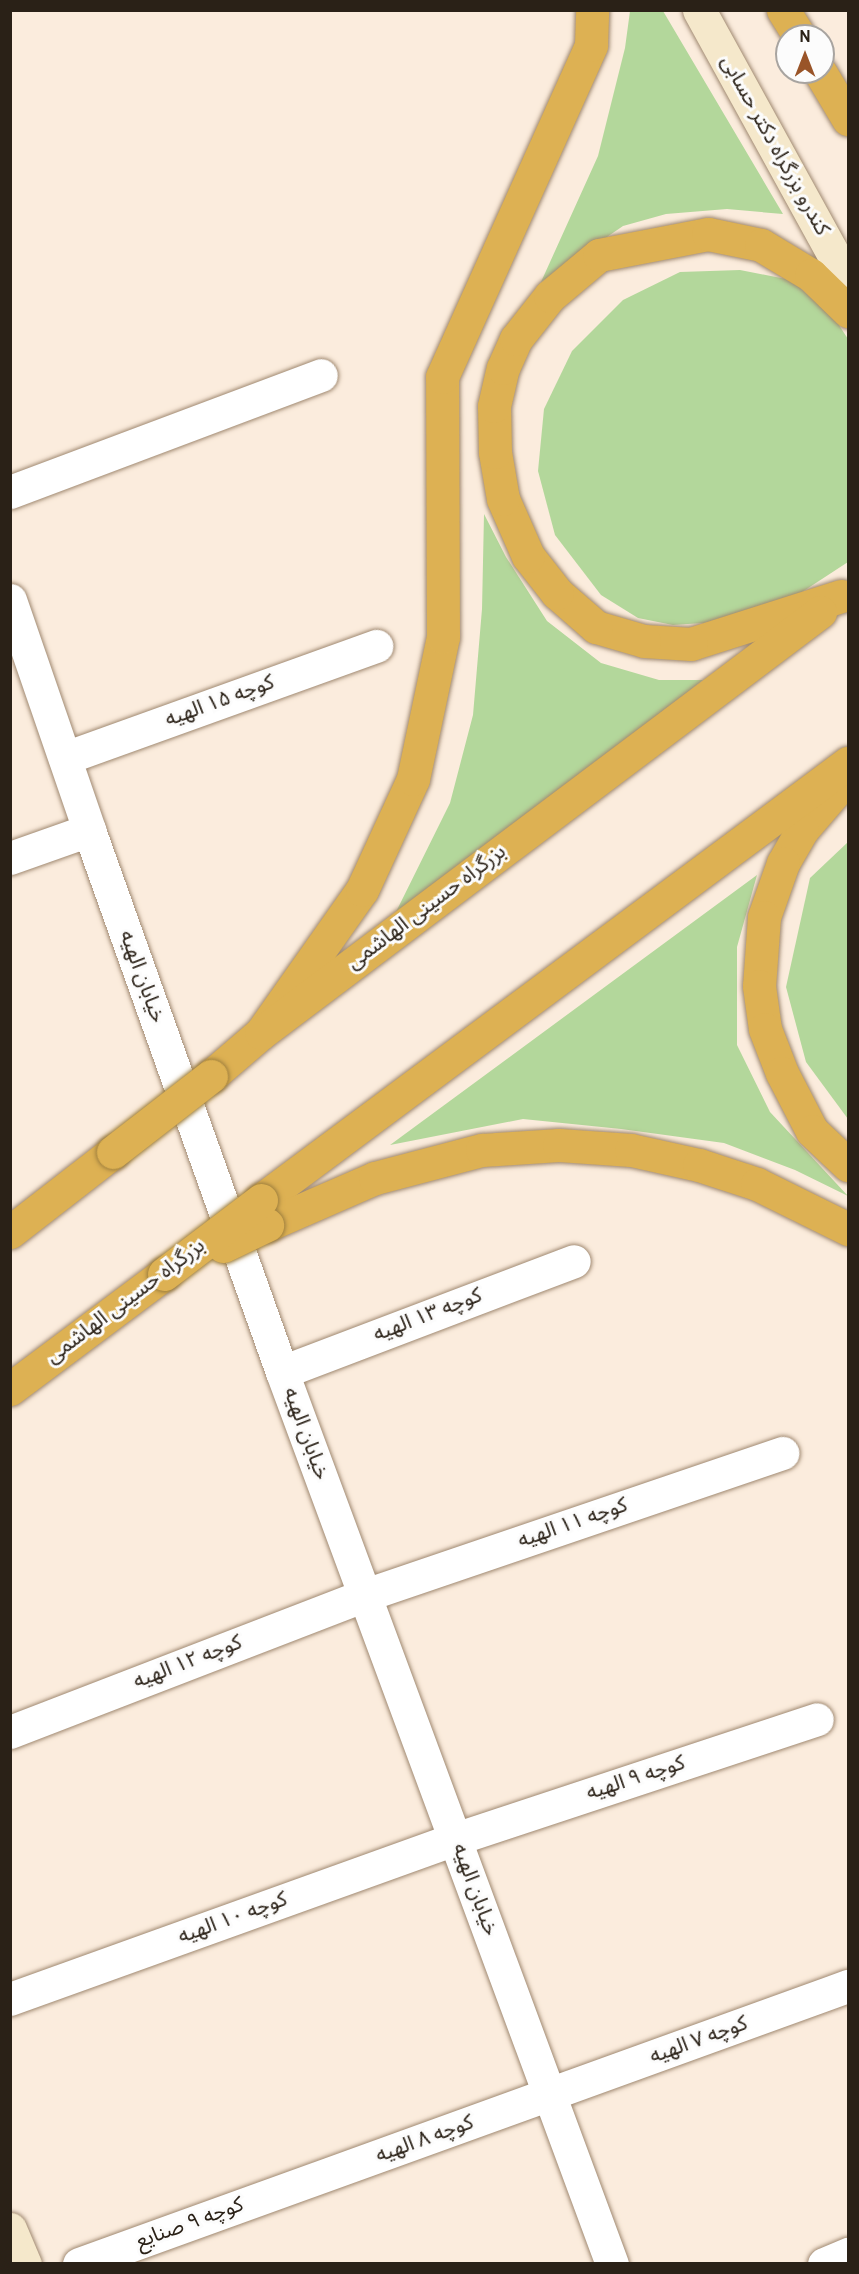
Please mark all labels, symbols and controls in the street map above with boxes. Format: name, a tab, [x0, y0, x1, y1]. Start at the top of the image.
north arrow	[775, 24, 835, 84]
text: N	[799, 28, 811, 48]
street label: کندرو بزرگراه دکتر حسابی	[714, 52, 834, 240]
street label: کوچه ۱۵ الهیه	[162, 671, 278, 733]
street label: بزرگراه حسینی الهاشمی	[342, 840, 512, 976]
street label: خیابان الهیه	[113, 927, 169, 1027]
street label: بزرگراه حسینی الهاشمی	[41, 1234, 211, 1370]
street label: کوچه ۱۳ الهیه	[370, 1284, 486, 1348]
street label: خیابان الهیه	[277, 1384, 333, 1484]
street label: کوچه ۱۱ الهیه	[515, 1494, 631, 1554]
street label: کوچه ۱۲ الهیه	[130, 1631, 246, 1695]
street label: کوچه ۹ الهیه	[584, 1751, 688, 1807]
street label: خیابان الهیه	[446, 1840, 502, 1940]
street label: کوچه ۱۰ الهیه	[175, 1888, 291, 1950]
street label: کوچه ۷ الهیه	[647, 2012, 751, 2070]
street label: کوچه ۸ الهیه	[373, 2111, 477, 2169]
street label: کوچه ۹ صنایع	[133, 2193, 247, 2255]

